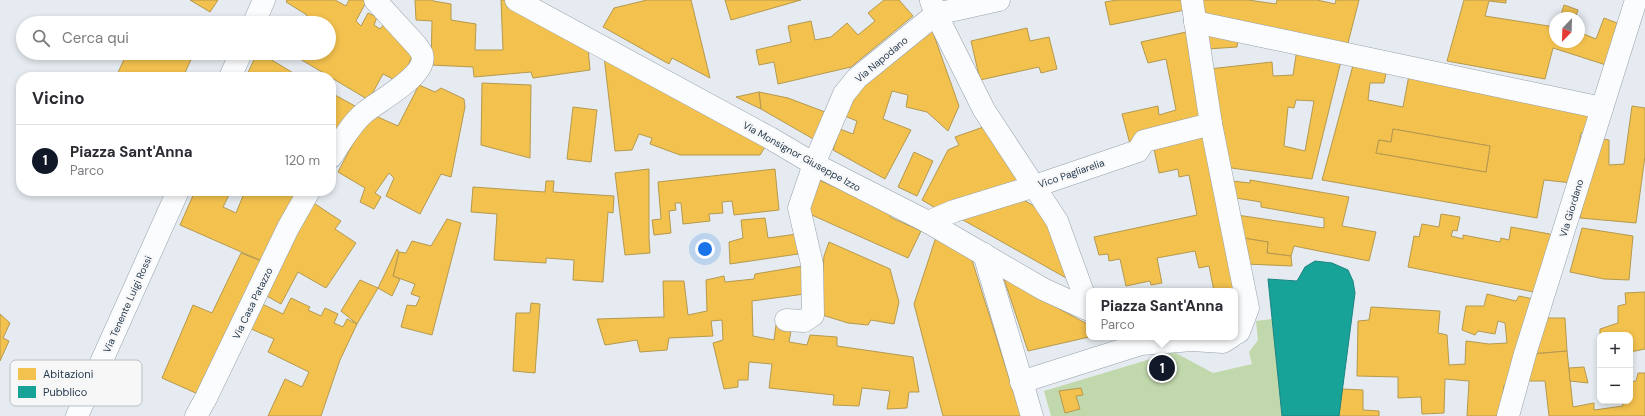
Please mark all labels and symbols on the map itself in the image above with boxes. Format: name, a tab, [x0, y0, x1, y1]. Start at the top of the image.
north arrow	[1549, 12, 1585, 48]
street label: Via Napodano	[852, 33, 910, 85]
street label: Via Monsignor Giuseppe Izzo	[740, 119, 863, 194]
street label: Vico Pagliarelia	[1036, 156, 1106, 191]
street label: Via Giordano	[1556, 177, 1586, 239]
your location	[695, 239, 715, 259]
street label: Via Tenente Luigi Rossi	[100, 254, 155, 355]
street label: Via Casa Patazzo	[229, 265, 275, 341]
pin: 1	[1149, 353, 1175, 383]
legend	[10, 360, 142, 406]
text: Abitazioni	[43, 367, 93, 381]
text: Pubblico	[43, 385, 87, 399]

